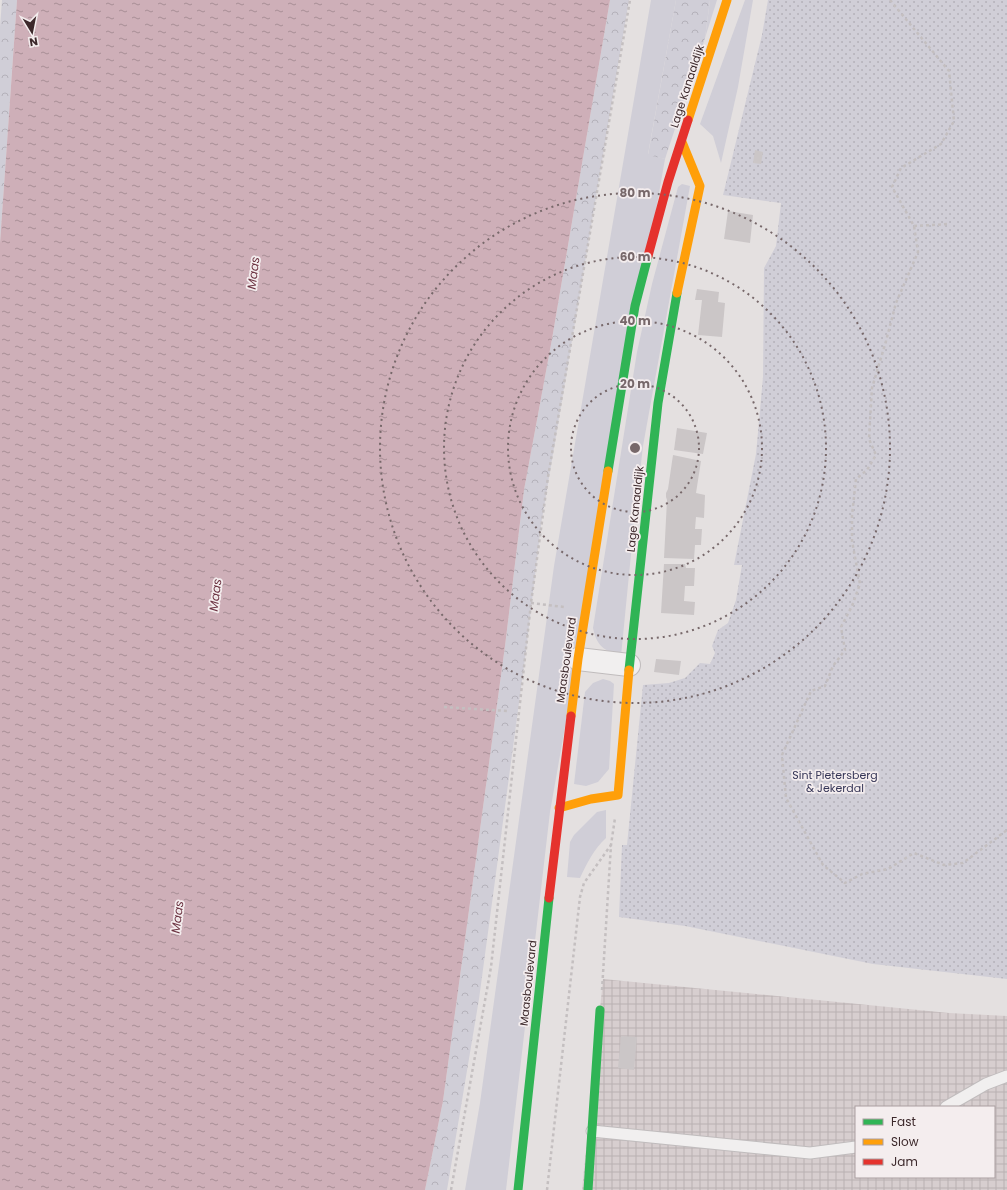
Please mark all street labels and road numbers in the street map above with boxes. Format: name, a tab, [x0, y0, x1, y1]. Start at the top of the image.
street label: Lage Kanaaldijk	[666, 42, 708, 130]
street label: Lage Kanaaldijk	[623, 465, 648, 553]
street label: Maasboulevard	[552, 616, 580, 704]
street label: Maasboulevard	[516, 939, 540, 1027]

